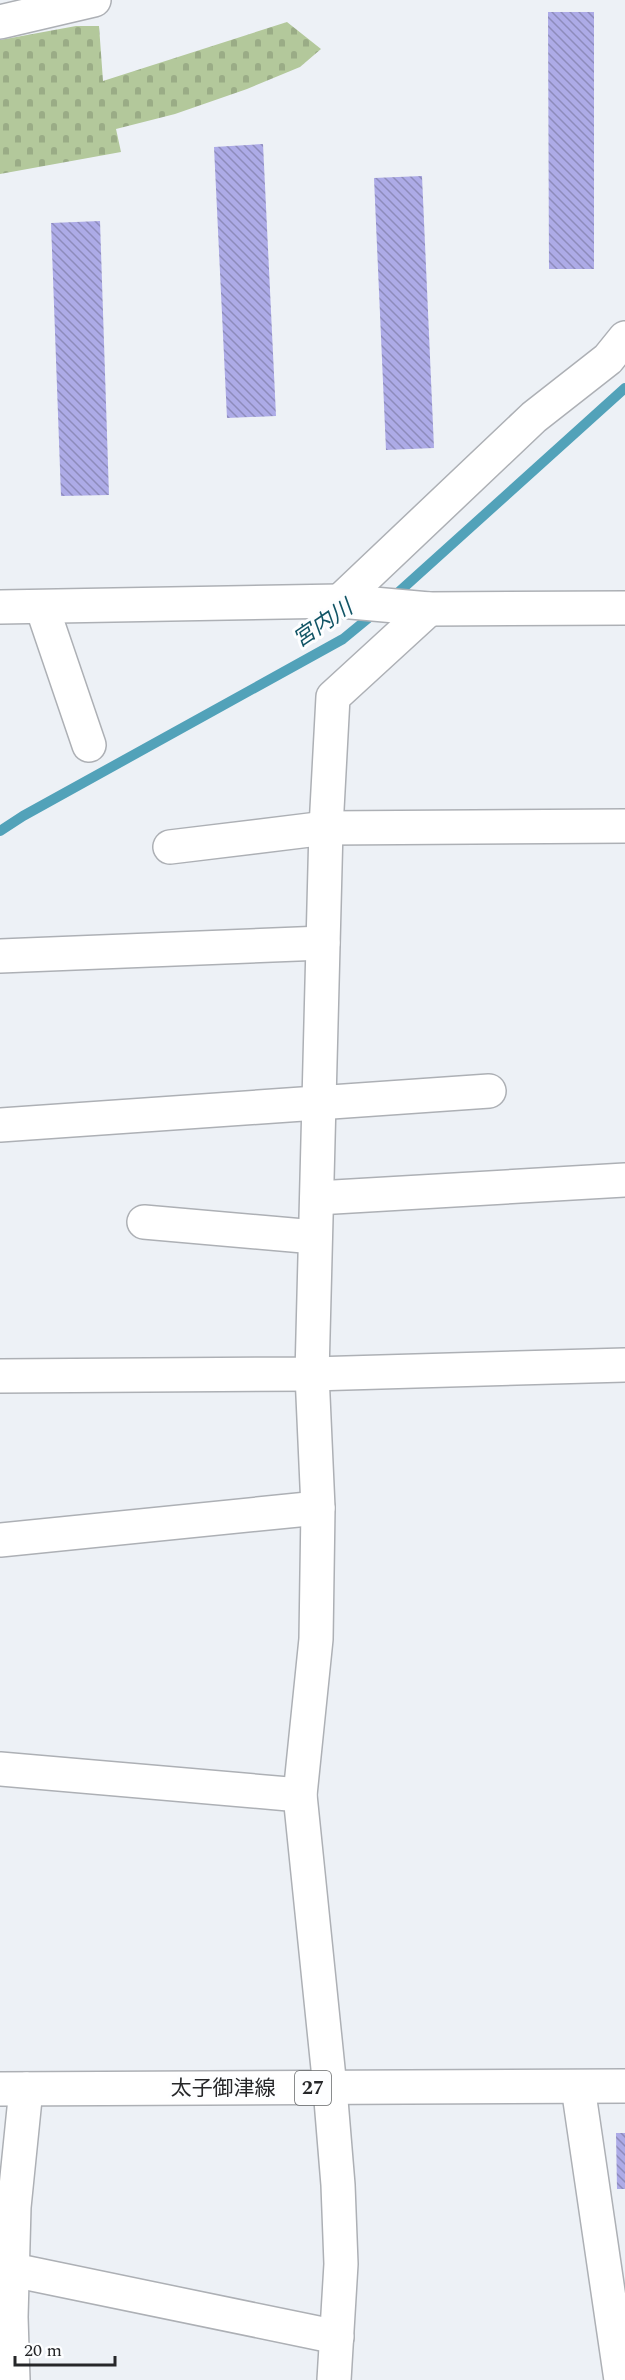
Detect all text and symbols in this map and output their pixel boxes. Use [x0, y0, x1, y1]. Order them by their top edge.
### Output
water label: 宮内川 [286, 591, 361, 656]
road number: 27 [295, 2071, 331, 2105]
street label: 太子御津線 [171, 2073, 276, 2105]
scale bar [15, 2329, 116, 2367]
text: 20 m [24, 2337, 62, 2364]

